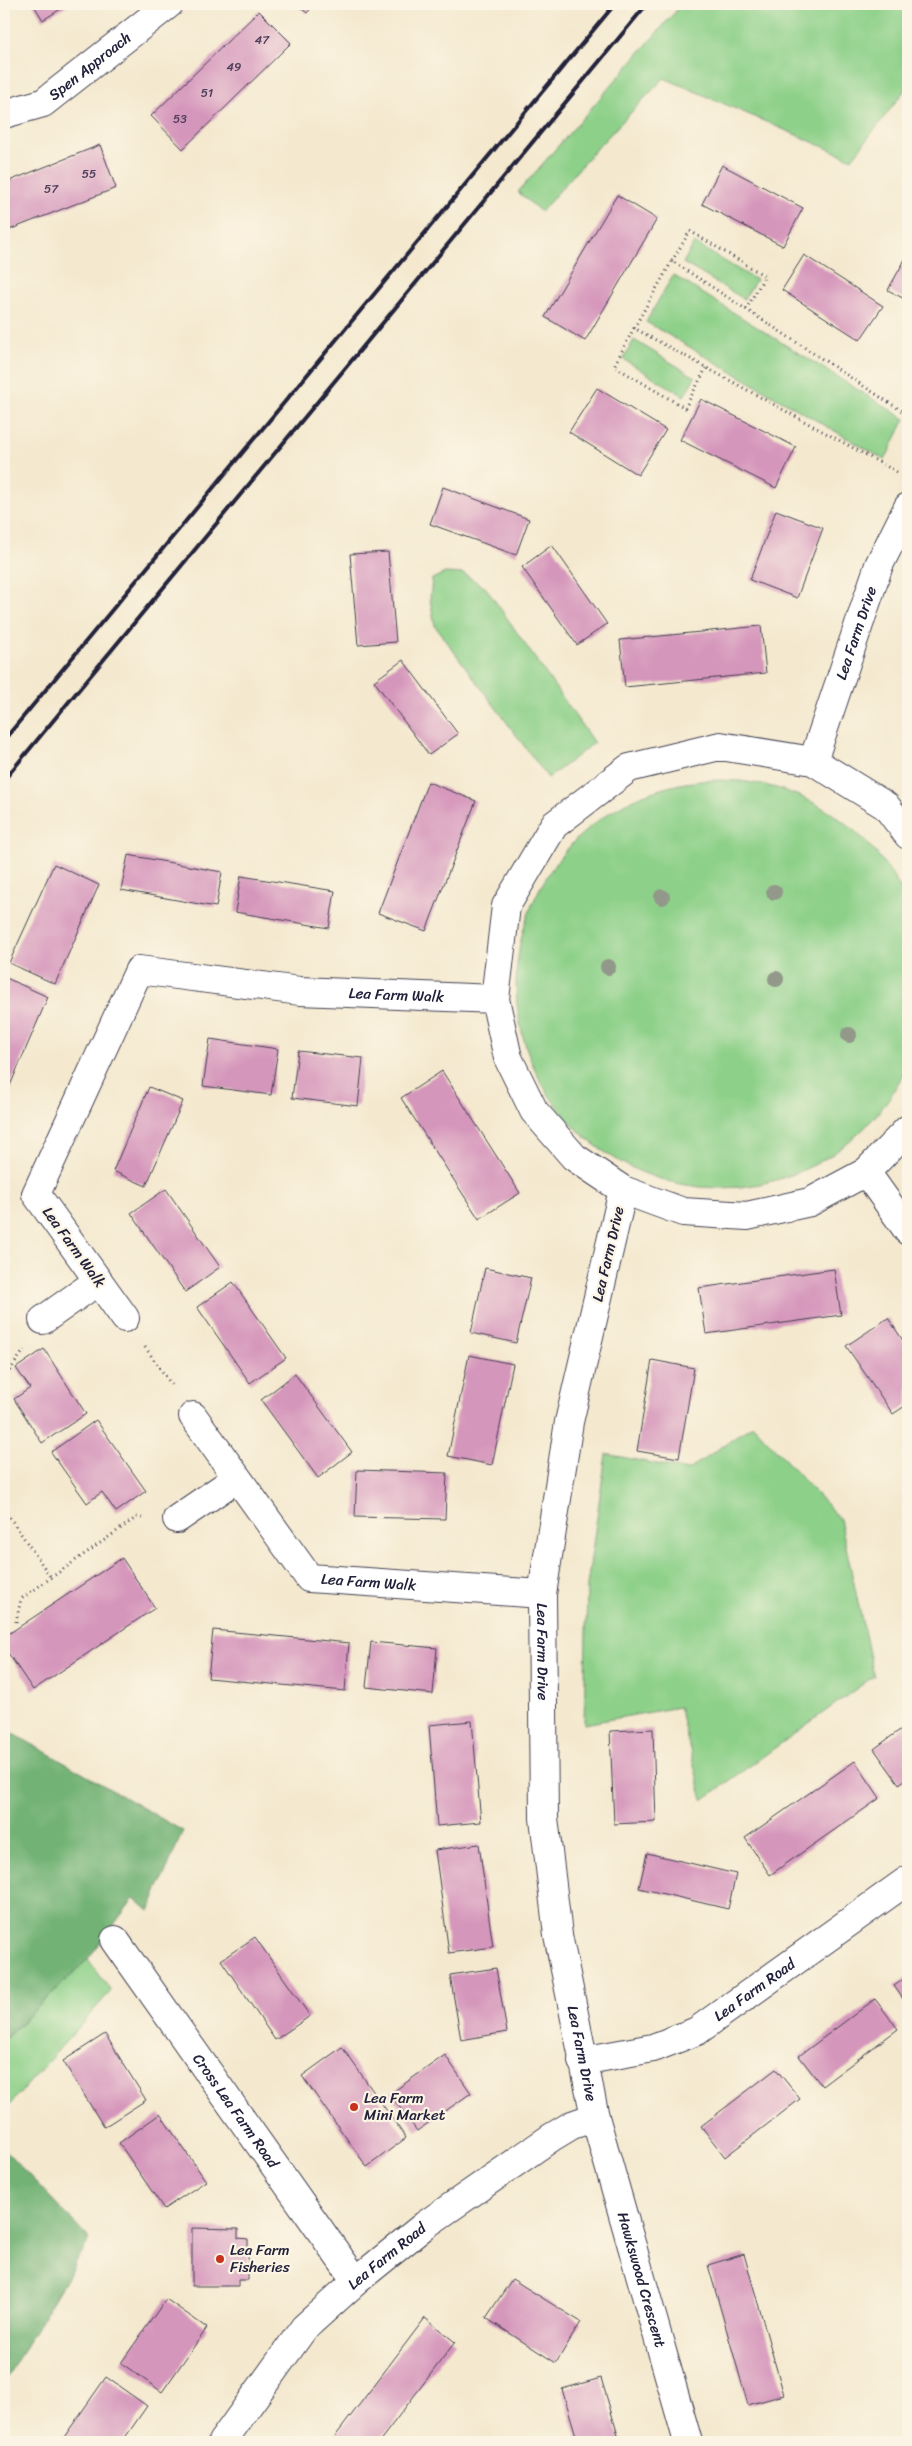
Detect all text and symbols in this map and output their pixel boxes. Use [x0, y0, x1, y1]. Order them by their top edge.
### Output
street label: Spen Approach [43, 25, 137, 107]
house number: 47 [255, 29, 270, 51]
house number: 49 [227, 56, 241, 78]
house number: 51 [201, 82, 213, 104]
house number: 53 [173, 108, 187, 130]
house number: 55 [82, 163, 96, 185]
house number: 57 [44, 178, 59, 200]
street label: Lea Farm Drive [828, 582, 884, 683]
street label: Lea Farm Walk [348, 980, 445, 1010]
street label: Lea Farm Walk [36, 1201, 113, 1294]
street label: Lea Farm Drive [584, 1203, 632, 1304]
street label: Lea Farm Walk [320, 1566, 418, 1598]
street label: Lea Farm Drive [529, 1603, 556, 1701]
street label: Lea Farm Road [708, 1951, 802, 2028]
street label: Lea Farm Drive [560, 2003, 605, 2104]
street label: Cross Lea Farm Road [186, 2048, 286, 2174]
place label: Lea Farm Mini Market [364, 2085, 446, 2128]
marker: Lea Farm Mini Market [348, 2101, 360, 2113]
street label: Hawkswood Crescent [610, 2209, 673, 2351]
street label: Lea Farm Road [341, 2215, 433, 2296]
place label: Lea Farm Fisheries [230, 2237, 290, 2280]
marker: Lea Farm Fisheries [214, 2253, 226, 2265]

